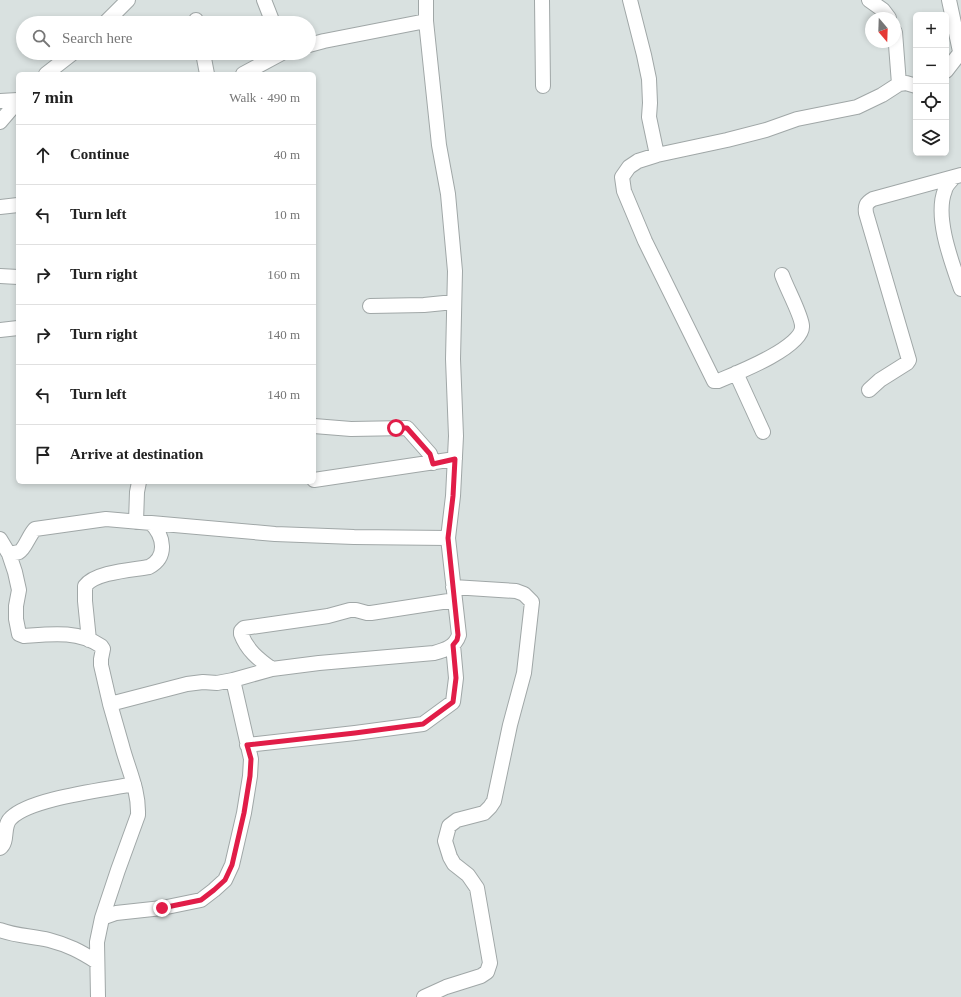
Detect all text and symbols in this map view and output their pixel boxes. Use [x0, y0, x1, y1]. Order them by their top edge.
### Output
north arrow [865, 12, 901, 48]
map controls [913, 12, 949, 156]
button: + [913, 12, 949, 48]
search box [16, 16, 316, 60]
icon: search [30, 27, 52, 49]
text: Search here [62, 30, 132, 46]
button: − [913, 48, 949, 84]
button: locate [913, 84, 949, 120]
text: 7 min [32, 88, 73, 107]
text: Walk · 490 m [229, 90, 300, 105]
button: layers [913, 120, 949, 156]
icon: ahead [32, 144, 54, 166]
text: Continue [70, 146, 129, 162]
text: 40 m [274, 147, 300, 162]
icon: left [32, 204, 54, 226]
text: Turn left [70, 206, 127, 222]
text: 10 m [274, 207, 300, 222]
icon: right [32, 264, 54, 286]
text: Turn right [70, 266, 137, 282]
text: 160 m [267, 267, 300, 282]
icon: right [32, 324, 54, 346]
text: Turn right [70, 326, 137, 342]
text: 140 m [267, 327, 300, 342]
icon: left [32, 384, 54, 406]
text: Turn left [70, 386, 127, 402]
text: 140 m [267, 387, 300, 402]
route start [387, 419, 405, 437]
icon: arrive [32, 444, 54, 466]
text: Arrive at destination [70, 446, 203, 462]
route end [153, 899, 171, 917]

